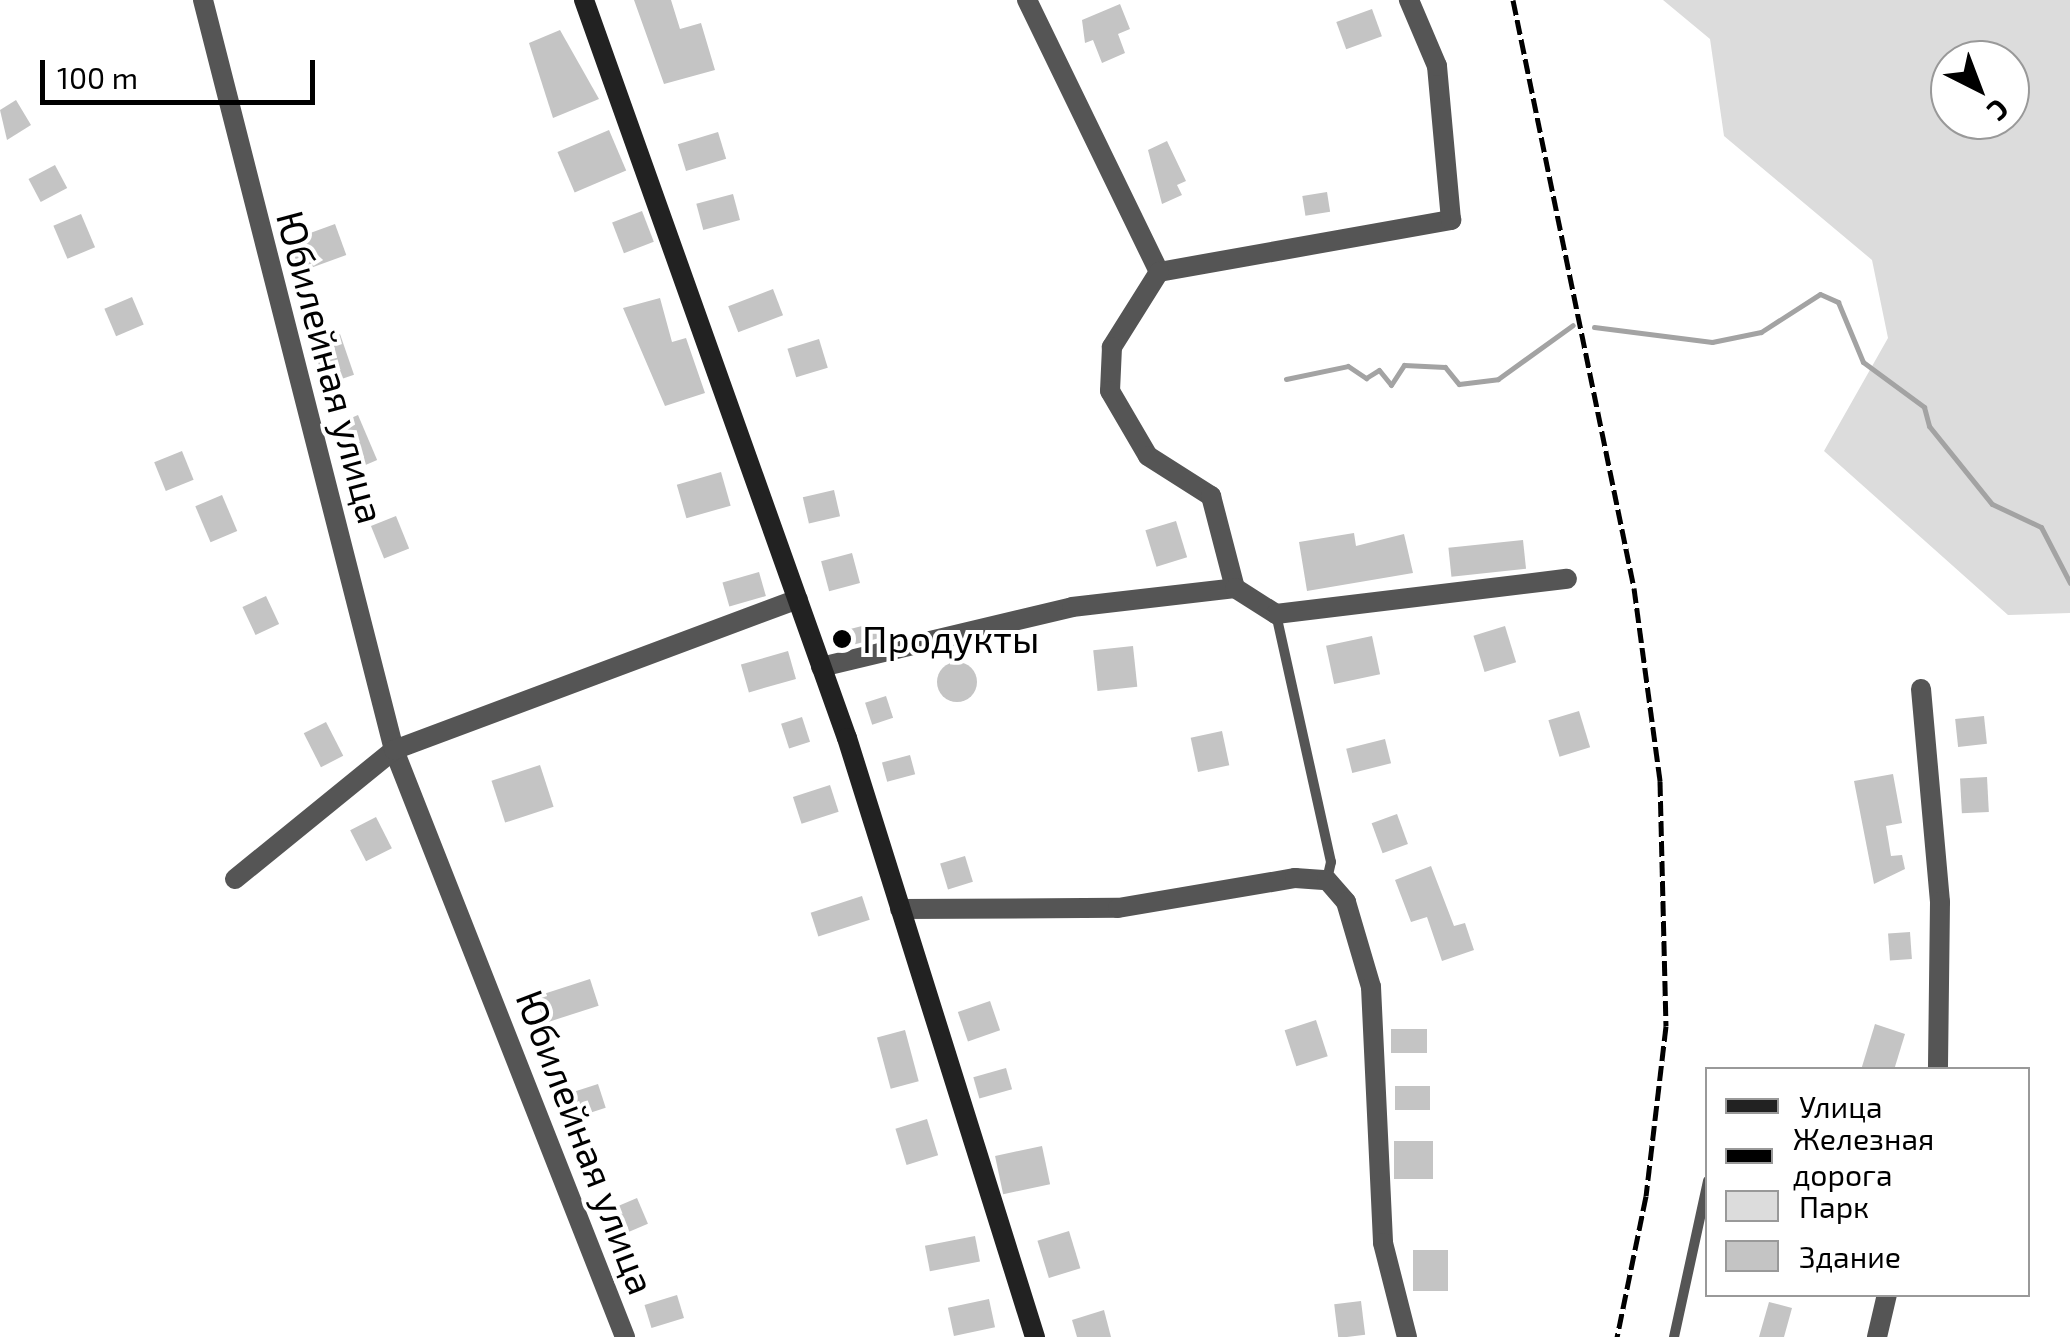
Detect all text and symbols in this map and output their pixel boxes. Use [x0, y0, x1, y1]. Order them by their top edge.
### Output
scale bar [45, 40, 320, 102]
north arrow [1930, 40, 2030, 140]
text: 100 m [57, 59, 138, 95]
text: С [1981, 93, 2016, 129]
street label: Юбилейная улица [267, 206, 395, 528]
place label: Продукты [862, 616, 1039, 662]
marker: Продукты [831, 628, 853, 650]
street label: Юбилейная улица [507, 984, 665, 1300]
legend [1705, 1067, 2030, 1297]
text: Улица [1799, 1088, 1883, 1124]
text: Железная дорога [1793, 1120, 1934, 1192]
text: Парк [1799, 1188, 1869, 1224]
text: Здание [1799, 1238, 1901, 1274]

